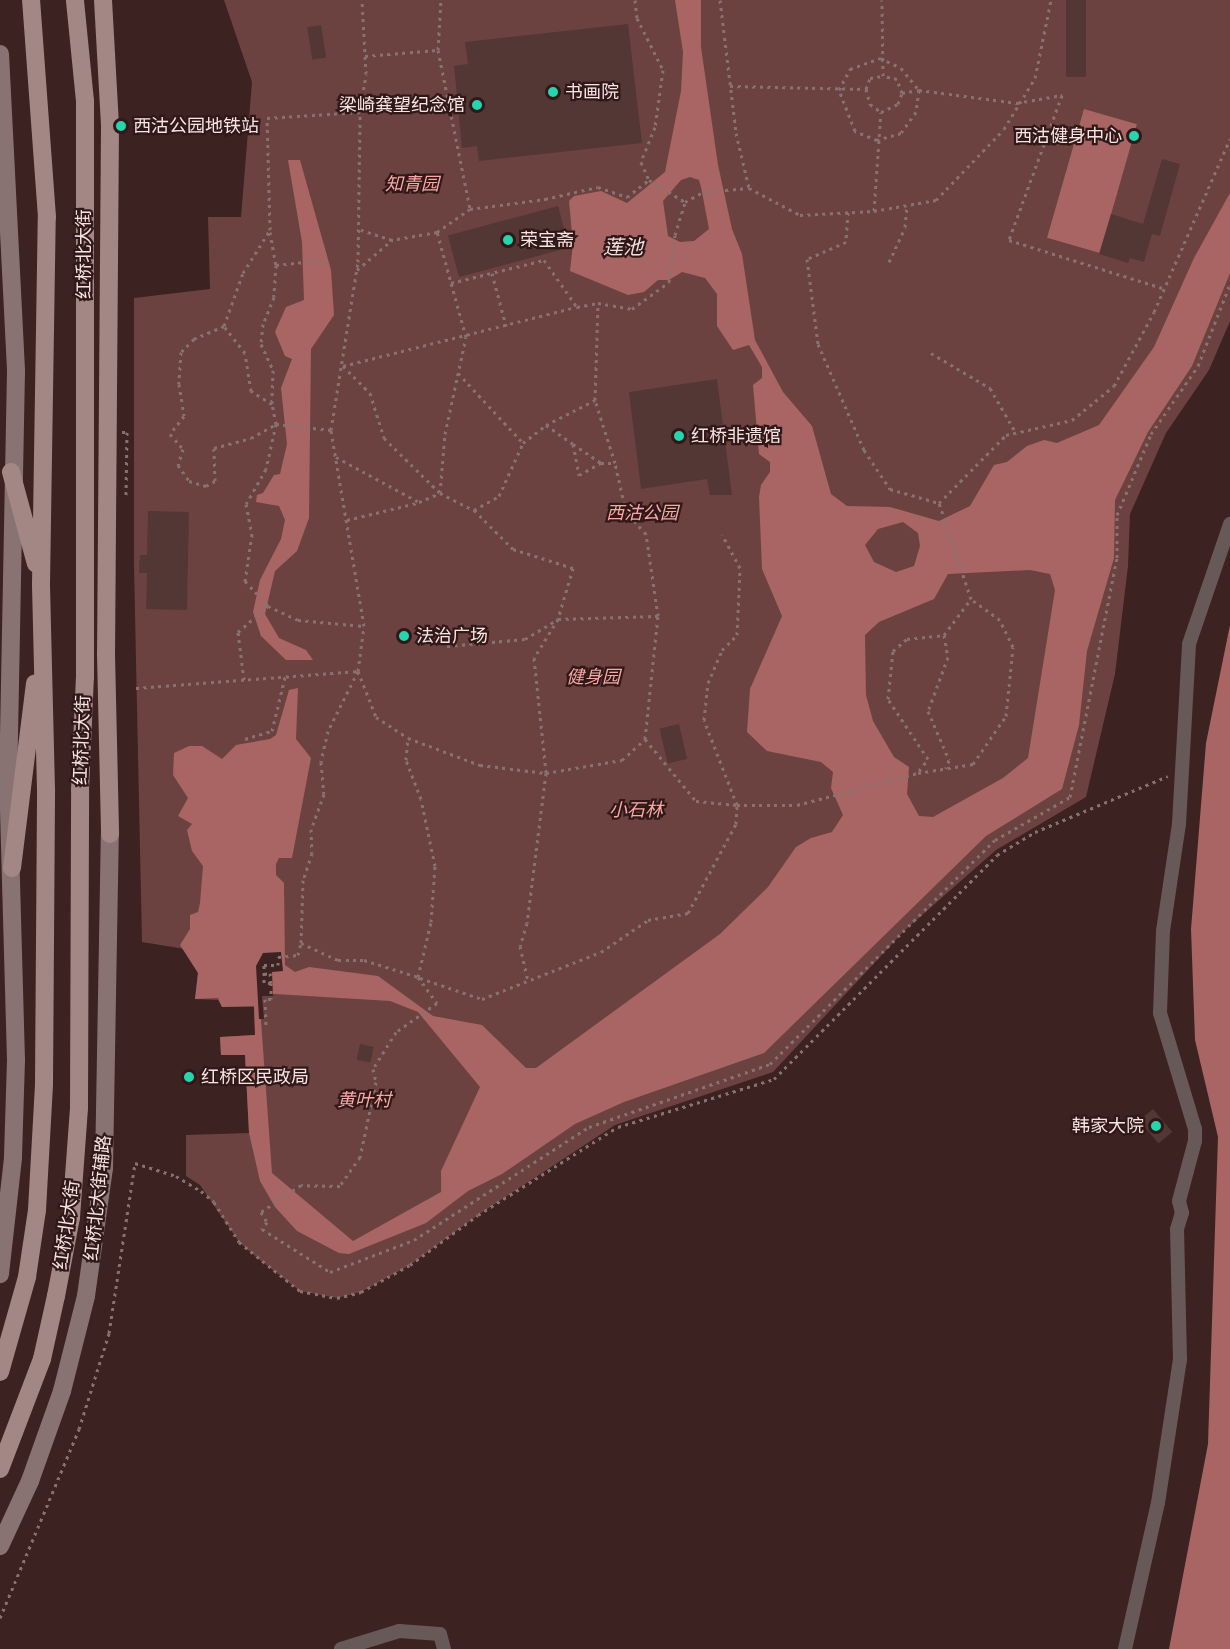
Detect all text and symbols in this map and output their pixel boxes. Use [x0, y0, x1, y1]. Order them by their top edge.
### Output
place label: 书画院 [565, 81, 619, 103]
marker: 书画院 [546, 85, 560, 99]
place label: 梁崎龚望纪念馆 [339, 94, 465, 116]
marker: 梁崎龚望纪念馆 [470, 98, 484, 112]
place label: 西沽公园地铁站 [133, 115, 259, 137]
marker: 西沽公园地铁站 [114, 119, 128, 133]
place label: 西沽健身中心 [1014, 125, 1122, 147]
marker: 西沽健身中心 [1127, 129, 1141, 143]
park label: 知青园 [385, 173, 439, 195]
street label: 红桥北大街 [73, 209, 95, 299]
place label: 荣宝斋 [520, 229, 574, 251]
marker: 荣宝斋 [501, 233, 515, 247]
water label: 莲池 [603, 235, 643, 259]
place label: 红桥非遗馆 [691, 425, 781, 447]
marker: 红桥非遗馆 [672, 429, 686, 443]
park label: 西沽公园 [606, 502, 678, 524]
place label: 法治广场 [416, 625, 488, 647]
marker: 法治广场 [397, 629, 411, 643]
park label: 健身园 [566, 666, 620, 688]
street label: 红桥北大街 [70, 695, 94, 785]
park label: 小石林 [609, 799, 663, 821]
place label: 红桥区民政局 [201, 1066, 309, 1088]
marker: 红桥区民政局 [182, 1070, 196, 1084]
park label: 黄叶村 [337, 1089, 391, 1111]
place label: 韩家大院 [1072, 1115, 1144, 1137]
marker: 韩家大院 [1149, 1119, 1163, 1133]
street label: 红桥北大街辅路 [81, 1134, 115, 1262]
street label: 红桥北大街 [50, 1179, 84, 1271]

